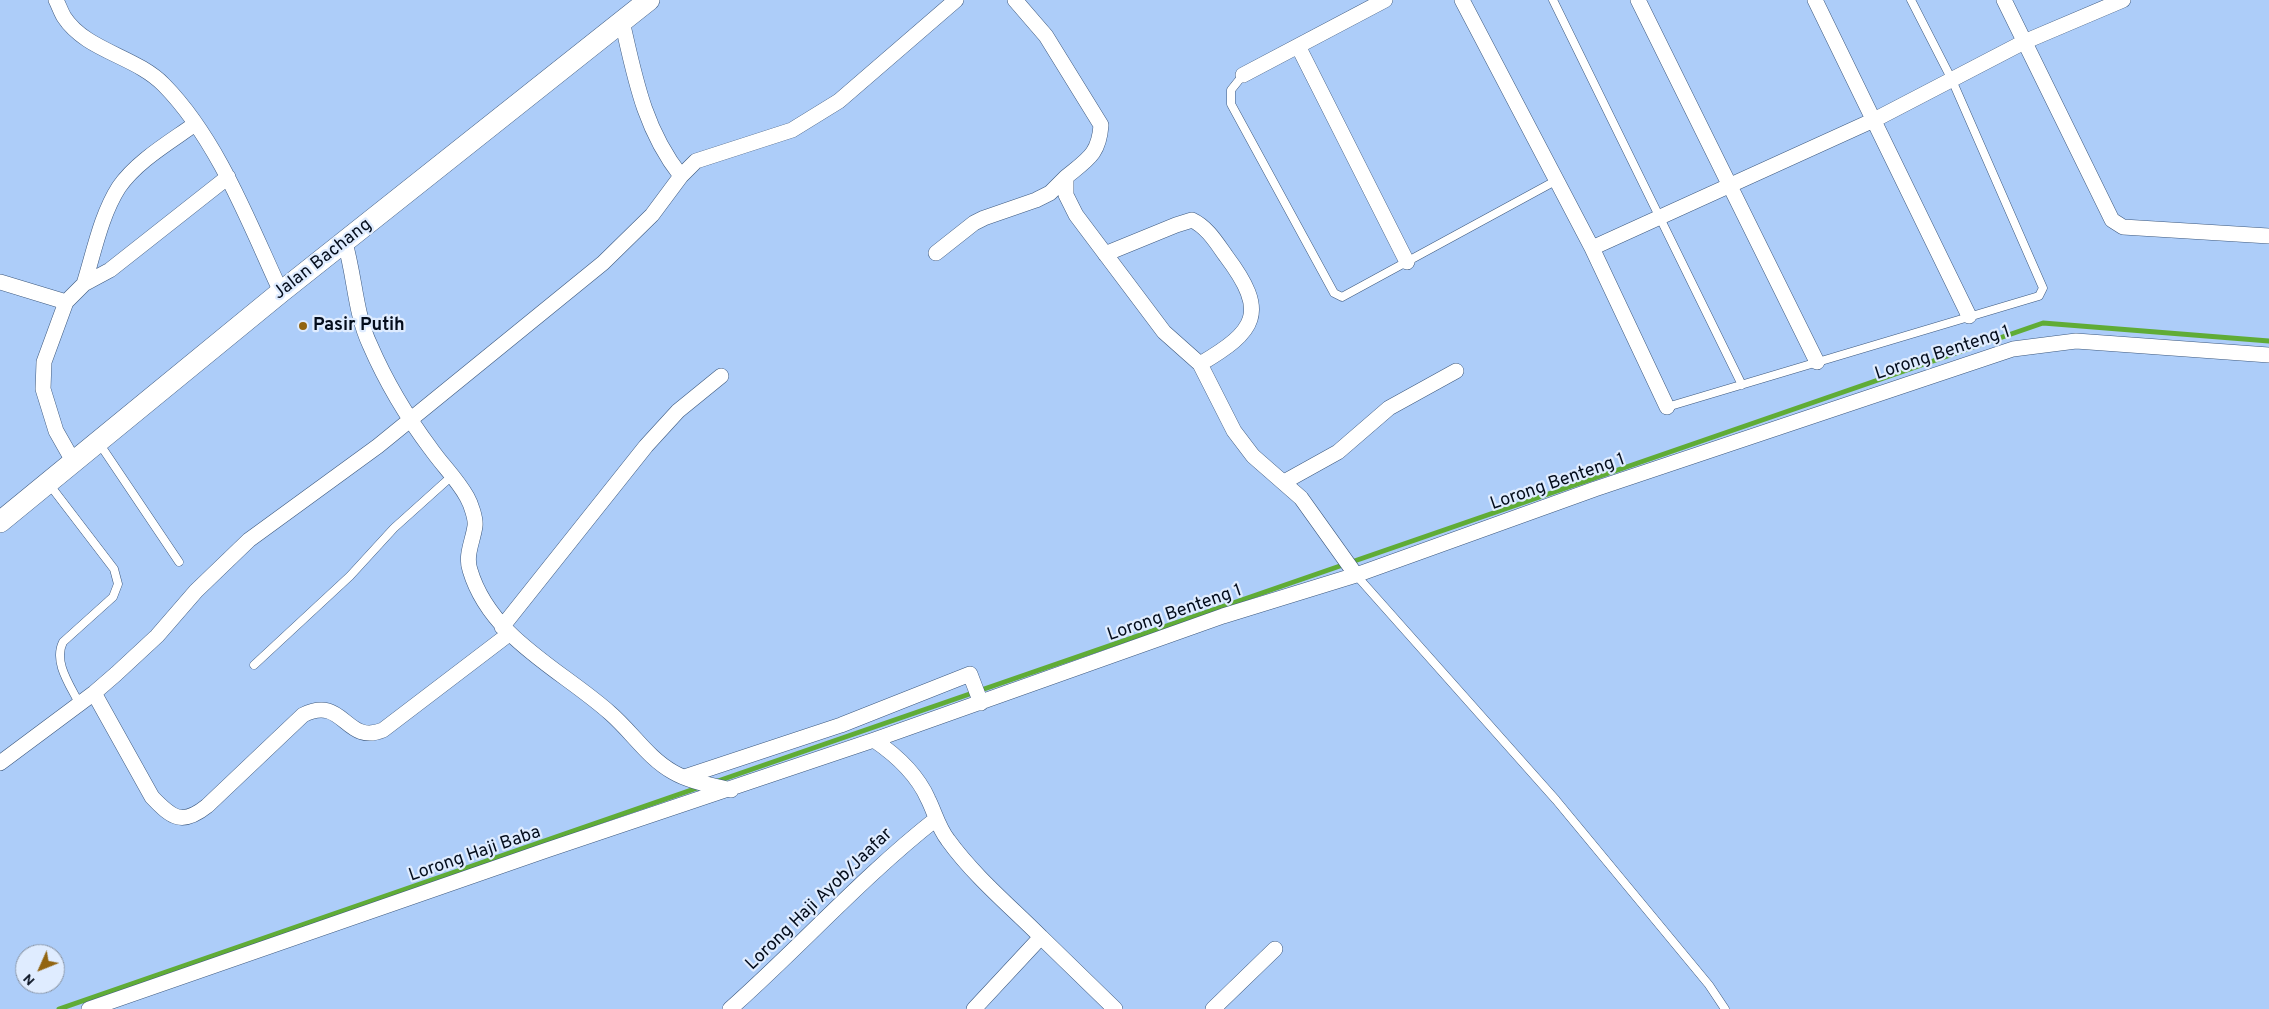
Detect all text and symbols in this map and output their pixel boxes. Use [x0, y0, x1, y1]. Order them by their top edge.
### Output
street label: Jalan Bachang [269, 215, 377, 305]
place label: Pasir Putih [313, 315, 405, 337]
marker: Pasir Putih [297, 320, 309, 332]
street label: Lorong Benteng 1 [1873, 322, 2013, 386]
street label: Lorong Benteng 1 [1488, 450, 1628, 516]
street label: Lorong Benteng 1 [1105, 581, 1245, 647]
street label: Lorong Haji Baba [406, 822, 544, 888]
street label: Lorong Haji Ayob/Jaafar [742, 824, 898, 976]
north arrow [15, 944, 65, 994]
text: N [20, 970, 39, 989]

